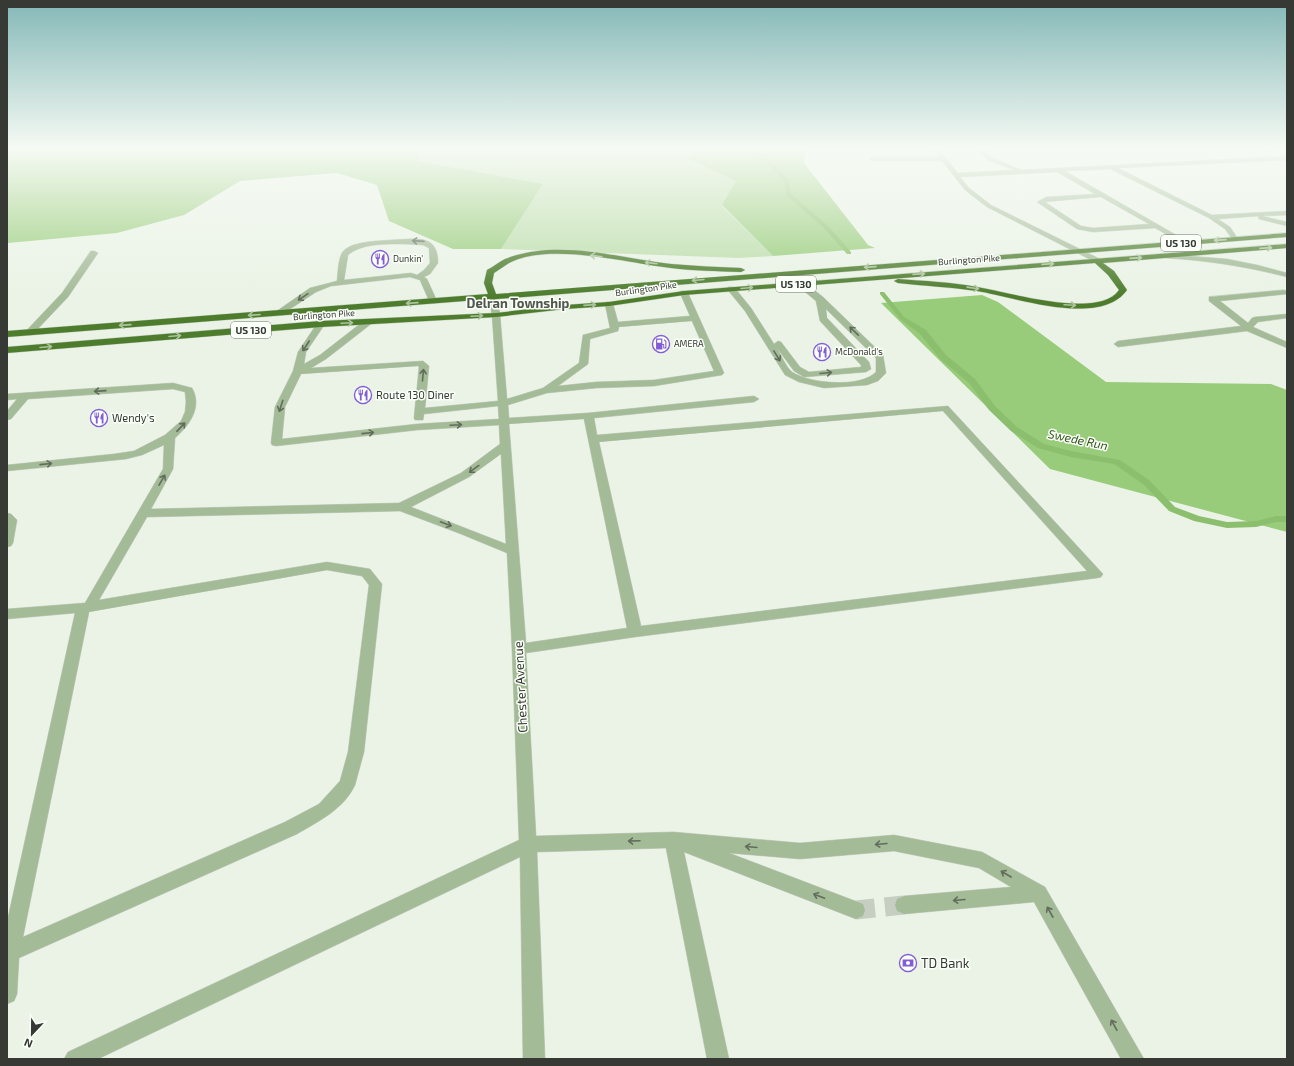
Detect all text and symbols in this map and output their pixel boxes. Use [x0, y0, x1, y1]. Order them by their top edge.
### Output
road number: US 130 [1161, 235, 1201, 251]
one-way arrow [1214, 237, 1227, 244]
one-way arrow [412, 238, 425, 245]
one-way arrow [1259, 244, 1272, 251]
restaurant icon: Dunkin' [370, 249, 390, 269]
one-way arrow [590, 252, 603, 260]
street label: Burlington Pike [938, 252, 1000, 267]
place label: Dunkin' [393, 253, 423, 264]
one-way arrow [1129, 254, 1142, 261]
one-way arrow [645, 259, 658, 267]
one-way arrow [1041, 261, 1054, 268]
one-way arrow [864, 263, 877, 270]
one-way arrow [912, 270, 925, 277]
one-way arrow [692, 276, 705, 283]
road number: US 130 [776, 276, 816, 292]
street label: Burlington Pike [614, 279, 678, 298]
one-way arrow [740, 284, 753, 292]
one-way arrow [966, 285, 979, 292]
one-way arrow [298, 293, 309, 301]
district label: Delran Township [467, 295, 570, 311]
one-way arrow [406, 299, 419, 306]
one-way arrow [583, 302, 596, 309]
one-way arrow [1063, 302, 1076, 309]
street label: Burlington Pike [293, 307, 355, 322]
one-way arrow [248, 312, 261, 319]
one-way arrow [470, 313, 483, 320]
one-way arrow [340, 319, 353, 326]
one-way arrow [119, 322, 132, 329]
road number: US 130 [231, 322, 271, 338]
one-way arrow [849, 326, 859, 336]
one-way arrow [168, 333, 181, 340]
fuel station icon: AMERA [651, 334, 671, 354]
place label: AMERA [674, 338, 704, 349]
one-way arrow [302, 340, 310, 351]
restaurant icon: McDonald's [812, 342, 832, 362]
one-way arrow [39, 343, 52, 350]
place label: McDonald's [835, 346, 883, 357]
one-way arrow [773, 350, 781, 361]
one-way arrow [419, 369, 426, 382]
one-way arrow [819, 370, 832, 377]
restaurant icon: Route 130 Diner [353, 385, 373, 405]
one-way arrow [94, 387, 107, 394]
place label: Route 130 Diner [376, 388, 455, 401]
one-way arrow [277, 400, 285, 412]
restaurant icon: Wendy's [89, 408, 109, 428]
place label: Wendy's [112, 411, 155, 424]
one-way arrow [176, 422, 185, 432]
one-way arrow [449, 422, 462, 429]
water label: Swede Run [1047, 426, 1109, 452]
one-way arrow [361, 429, 374, 437]
one-way arrow [39, 461, 52, 468]
one-way arrow [468, 465, 479, 473]
one-way arrow [159, 474, 167, 486]
one-way arrow [440, 520, 452, 528]
street label: Chester Avenue [510, 641, 530, 733]
one-way arrow [628, 837, 641, 844]
one-way arrow [875, 841, 888, 848]
one-way arrow [745, 843, 758, 850]
one-way arrow [1000, 869, 1012, 877]
one-way arrow [814, 892, 826, 900]
one-way arrow [953, 896, 966, 904]
one-way arrow [1046, 906, 1053, 918]
bank icon: TD Bank [898, 953, 918, 973]
place label: TD Bank [921, 955, 970, 971]
north arrow [12, 1014, 52, 1054]
one-way arrow [1109, 1019, 1117, 1031]
text: N [22, 1036, 34, 1051]

